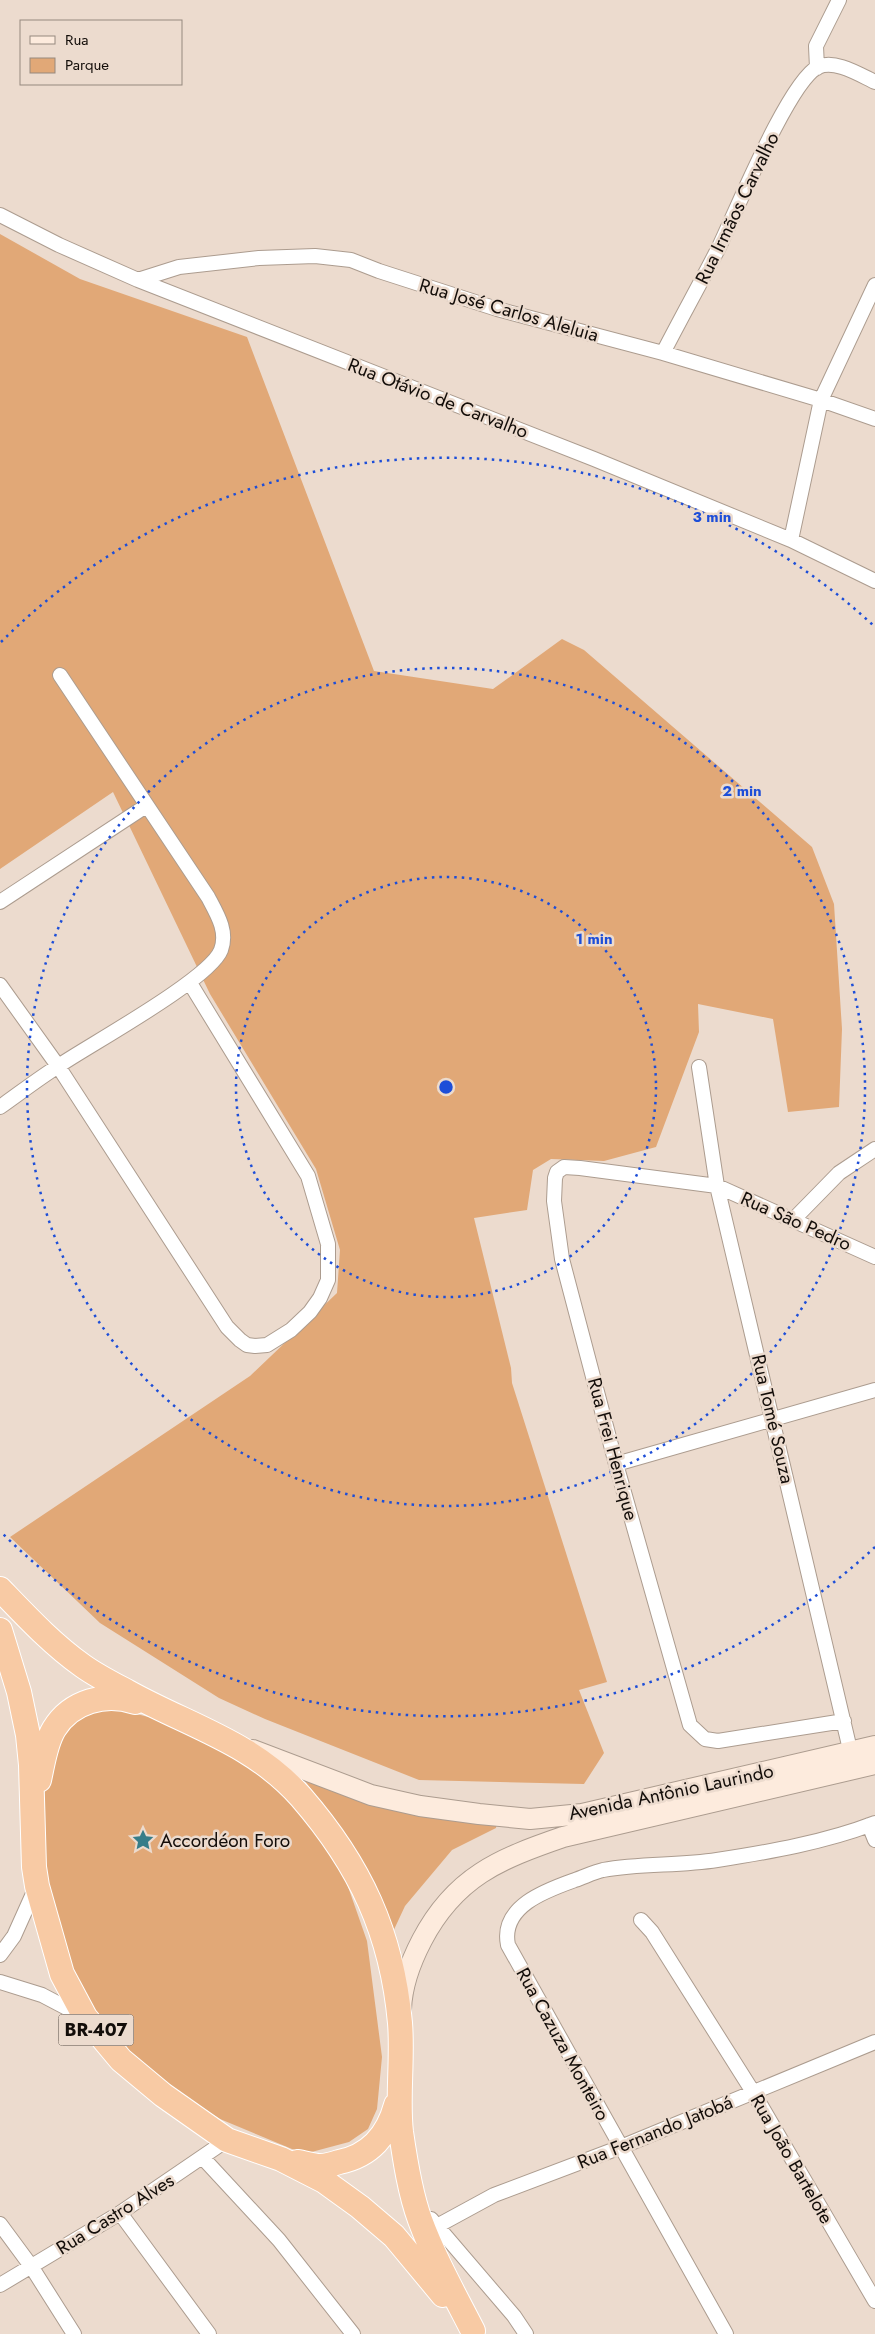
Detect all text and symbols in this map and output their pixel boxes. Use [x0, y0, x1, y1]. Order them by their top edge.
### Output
legend [20, 20, 182, 85]
text: Rua [65, 29, 89, 51]
text: Parque [65, 54, 109, 76]
street label: Rua Irmãos Carvalho [689, 128, 785, 288]
street label: Rua José Carlos Aleluia [416, 271, 602, 349]
street label: Rua Otávio de Carvalho [344, 351, 532, 445]
text: 3 min [693, 506, 731, 528]
text: 2 min [722, 780, 762, 802]
text: 1 min [575, 928, 613, 950]
centre of rings [437, 1078, 455, 1096]
street label: Rua São Pedro [737, 1185, 855, 1257]
street label: Rua Tomé Souza [745, 1352, 801, 1486]
street label: Rua Frei Henrique [581, 1375, 645, 1524]
street label: Avenida Antônio Laurindo [566, 1757, 776, 1827]
place icon: Accordéon Foro [130, 1827, 156, 1853]
place label: Accordéon Foro [160, 1827, 290, 1854]
street label: Rua Cazuza Monteiro [510, 1963, 616, 2125]
road number: BR-407 [58, 2014, 134, 2046]
street label: Rua Fernando Jatobá [573, 2089, 737, 2175]
street label: Rua João Bartelote [744, 2089, 840, 2229]
street label: Rua Castro Alves [51, 2167, 179, 2261]

